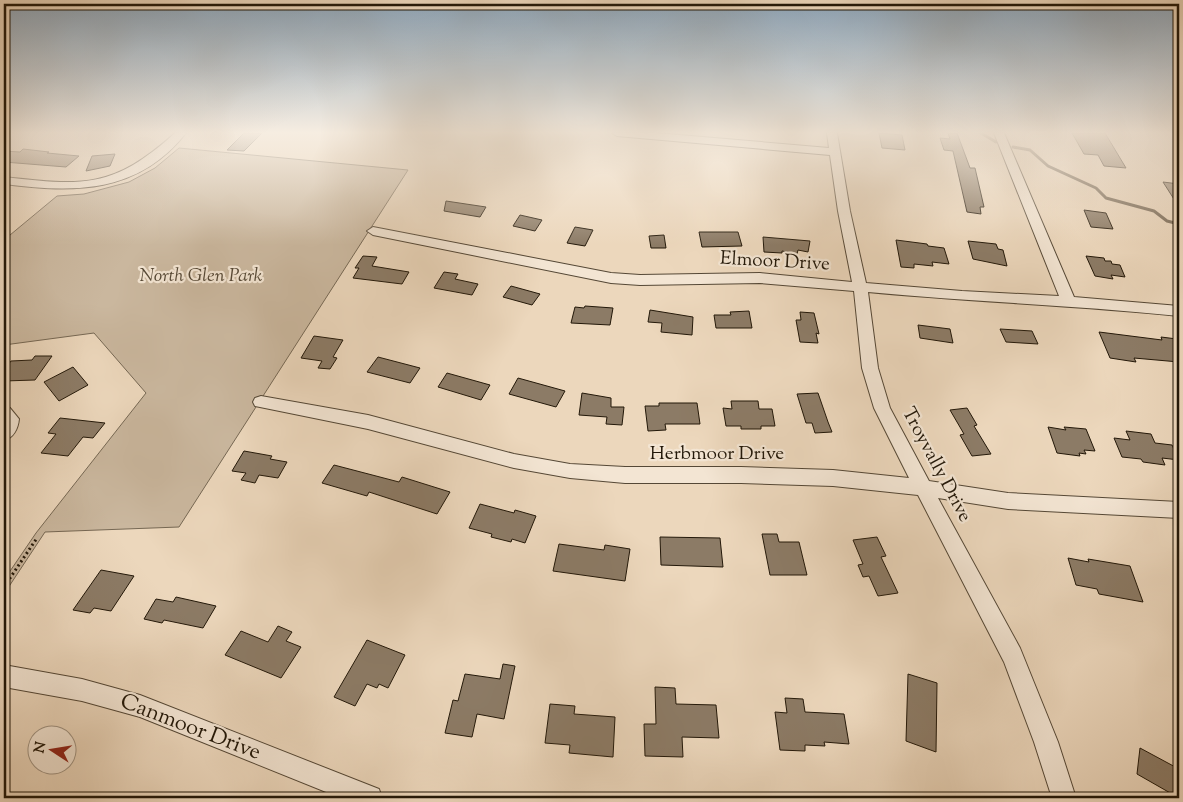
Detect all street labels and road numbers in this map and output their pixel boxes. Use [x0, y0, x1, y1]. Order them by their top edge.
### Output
street label: Elmoor Drive [719, 246, 831, 278]
street label: Troyvally Drive [894, 403, 978, 527]
street label: Herbmoor Drive [650, 441, 784, 468]
street label: Canmoor Drive [115, 686, 265, 770]

